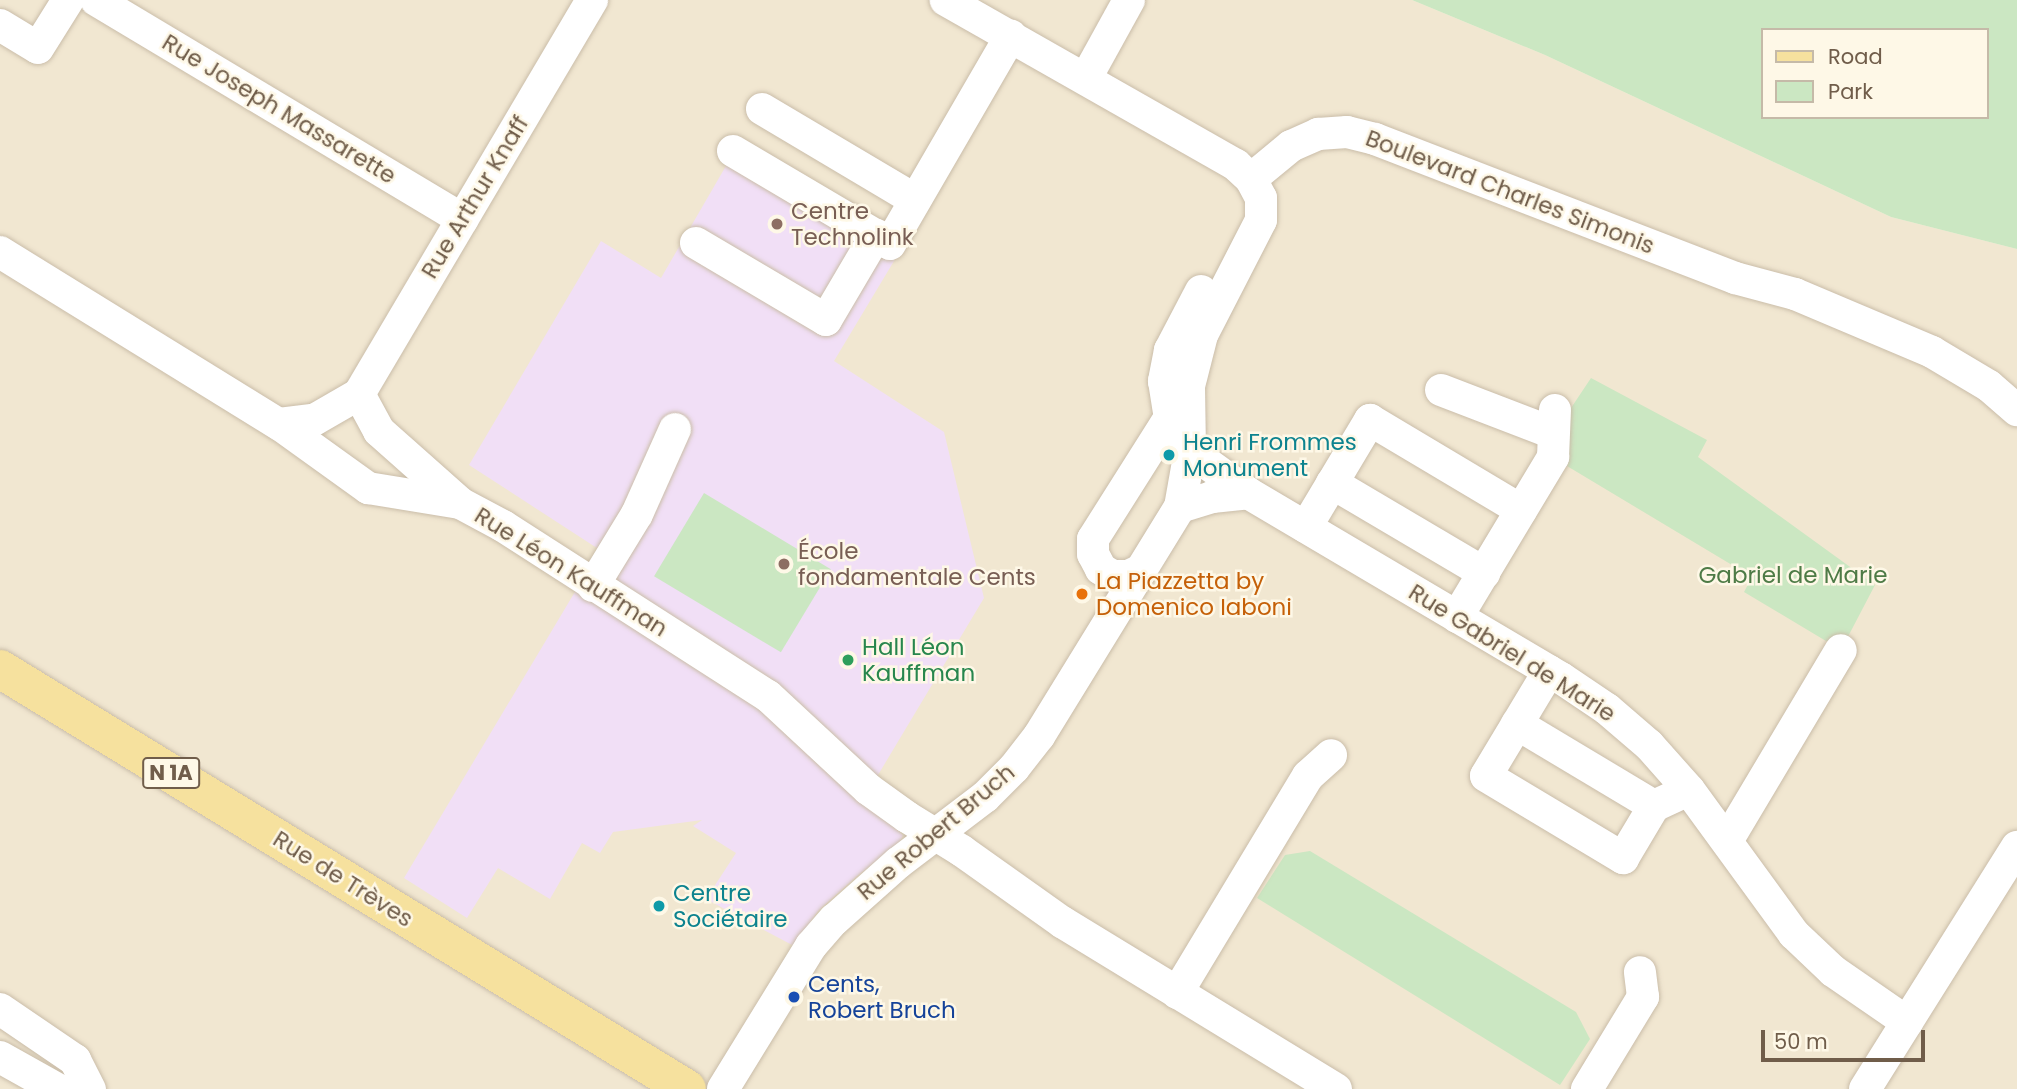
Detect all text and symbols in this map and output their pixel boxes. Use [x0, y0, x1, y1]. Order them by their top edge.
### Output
street label: Rue Joseph Massarette [157, 28, 401, 190]
legend [1762, 28, 1989, 119]
text: Road [1828, 42, 1883, 71]
text: Park [1828, 77, 1873, 106]
street label: Rue Arthur Knaff [416, 111, 534, 283]
street label: Boulevard Charles Simonis [1362, 124, 1658, 260]
place label: Centre Technolink [791, 197, 914, 251]
marker: Centre Technolink [769, 216, 785, 232]
place label: Henri Frommes Monument [1183, 428, 1357, 482]
marker: Henri Frommes Monument [1161, 447, 1177, 463]
street label: Rue Léon Kauffman [470, 501, 672, 643]
place label: École fondamentale Cents [798, 537, 1036, 591]
marker: École fondamentale Cents [776, 556, 792, 572]
park label: Gabriel de Marie [1698, 561, 1888, 589]
place label: La Piazzetta by Domenico Iaboni [1096, 567, 1292, 621]
street label: Rue Gabriel de Marie [1404, 578, 1620, 728]
marker: La Piazzetta by Domenico Iaboni [1074, 586, 1090, 602]
place label: Hall Léon Kauffman [862, 633, 975, 687]
marker: Hall Léon Kauffman [840, 652, 856, 668]
road number: N 1A [141, 756, 201, 790]
street label: Rue Robert Bruch [852, 758, 1020, 906]
street label: Rue de Trèves [268, 825, 418, 933]
place label: Centre Sociétaire [673, 879, 788, 933]
marker: Centre Sociétaire [651, 898, 667, 914]
place label: Cents, Robert Bruch [808, 970, 956, 1024]
marker: Cents, Robert Bruch [786, 989, 802, 1005]
scale bar [1765, 1016, 1930, 1060]
text: 50 m [1774, 1027, 1828, 1056]

